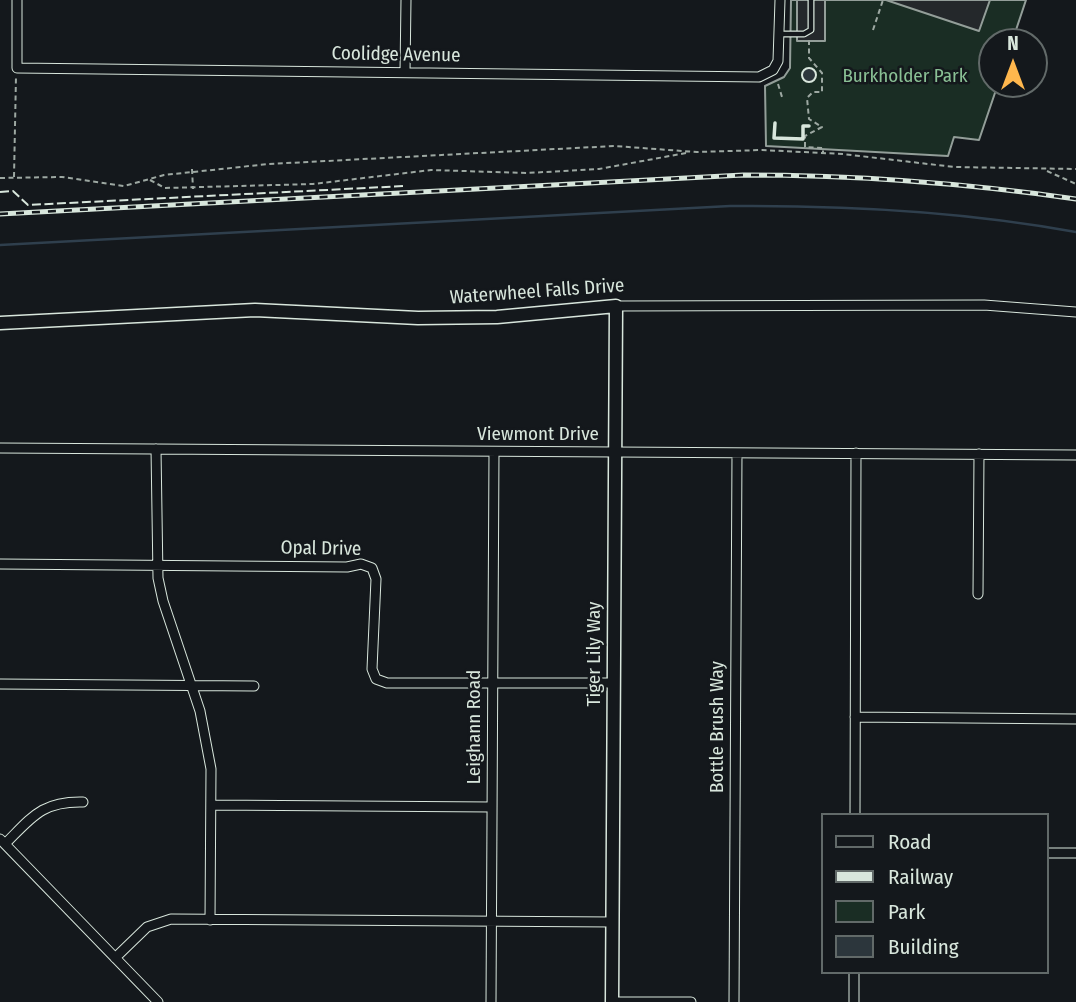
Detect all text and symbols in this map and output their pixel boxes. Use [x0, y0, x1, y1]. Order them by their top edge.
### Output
north arrow [978, 28, 1048, 98]
text: N [1007, 32, 1019, 55]
street label: Coolidge Avenue [331, 42, 461, 68]
park label: Burkholder Park [842, 66, 968, 88]
street label: Waterwheel Falls Drive [449, 275, 625, 309]
street label: Viewmont Drive [477, 424, 599, 446]
street label: Opal Drive [280, 537, 362, 561]
street label: Tiger Lily Way [584, 602, 606, 706]
street label: Bottle Brush Way [707, 661, 729, 793]
street label: Leighann Road [464, 670, 486, 784]
legend [820, 813, 1048, 974]
text: Road [888, 829, 932, 855]
text: Railway [888, 864, 953, 890]
text: Park [888, 899, 925, 925]
text: Building [888, 934, 959, 960]

